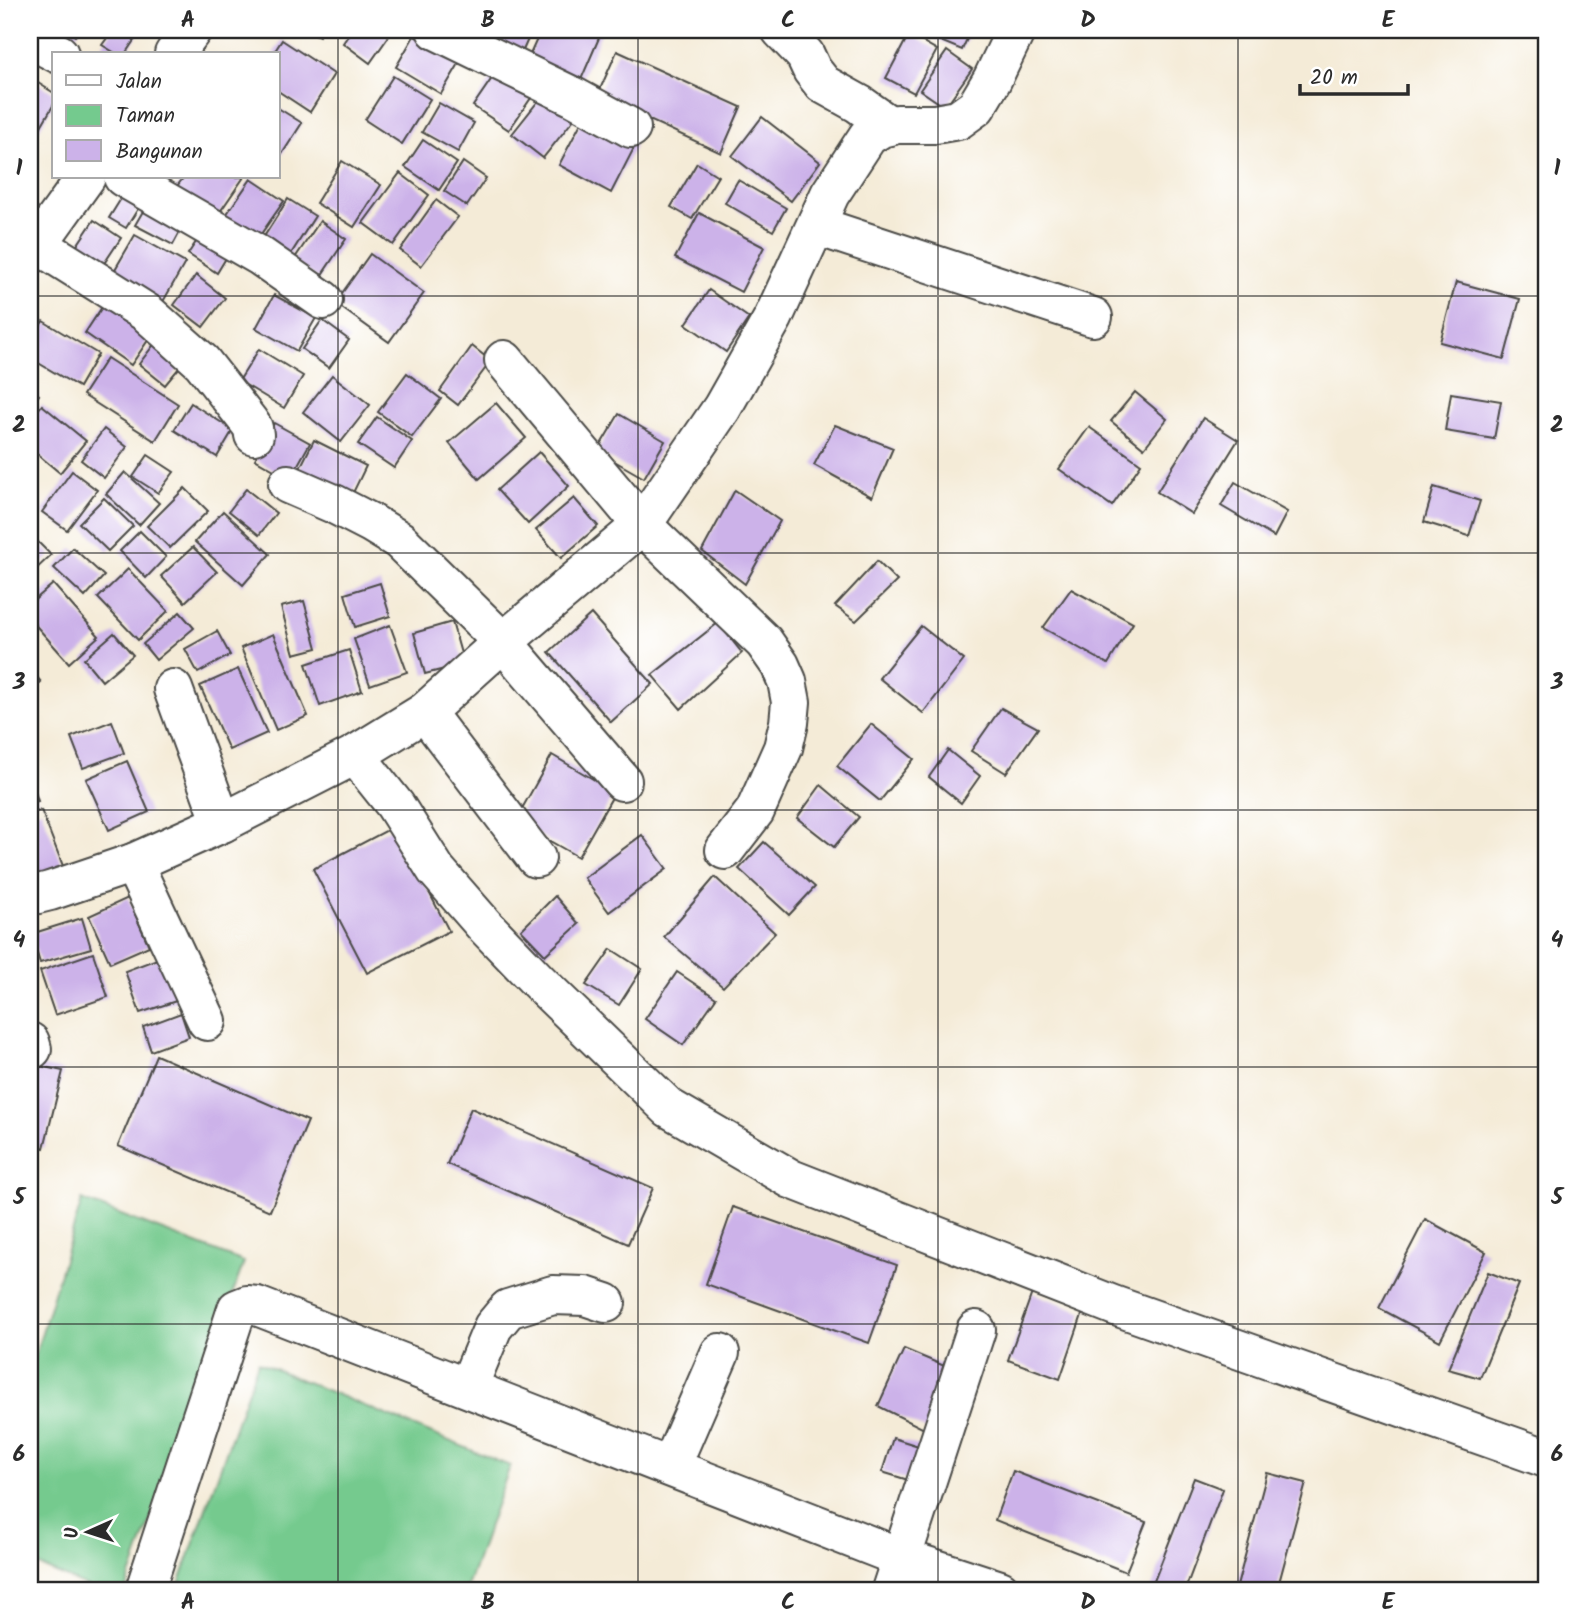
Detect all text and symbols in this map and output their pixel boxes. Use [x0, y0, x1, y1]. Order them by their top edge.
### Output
text: A [181, 3, 195, 39]
text: B [481, 3, 495, 39]
text: C [781, 3, 795, 39]
text: D [1080, 3, 1096, 39]
text: E [1382, 3, 1396, 39]
legend [52, 52, 280, 178]
scale bar [1300, 52, 1408, 96]
text: 20 m [1310, 62, 1358, 95]
text: Jalan [116, 66, 162, 99]
text: Taman [116, 100, 175, 133]
text: Bangunan [116, 136, 203, 169]
text: 1 [16, 151, 23, 187]
text: 1 [1554, 151, 1561, 187]
text: 2 [12, 408, 26, 444]
text: 2 [1550, 408, 1564, 444]
text: 3 [12, 665, 26, 701]
text: 3 [1550, 665, 1564, 701]
text: 4 [13, 923, 26, 959]
text: 4 [1551, 923, 1564, 959]
text: 5 [12, 1180, 27, 1216]
text: 5 [1550, 1180, 1565, 1216]
text: 6 [13, 1437, 25, 1473]
text: 6 [1551, 1437, 1563, 1473]
north arrow [52, 1498, 122, 1568]
text: U [58, 1526, 88, 1539]
text: A [181, 1585, 195, 1620]
text: B [481, 1585, 495, 1620]
text: C [781, 1585, 795, 1620]
text: D [1080, 1585, 1096, 1620]
text: E [1382, 1585, 1396, 1620]

